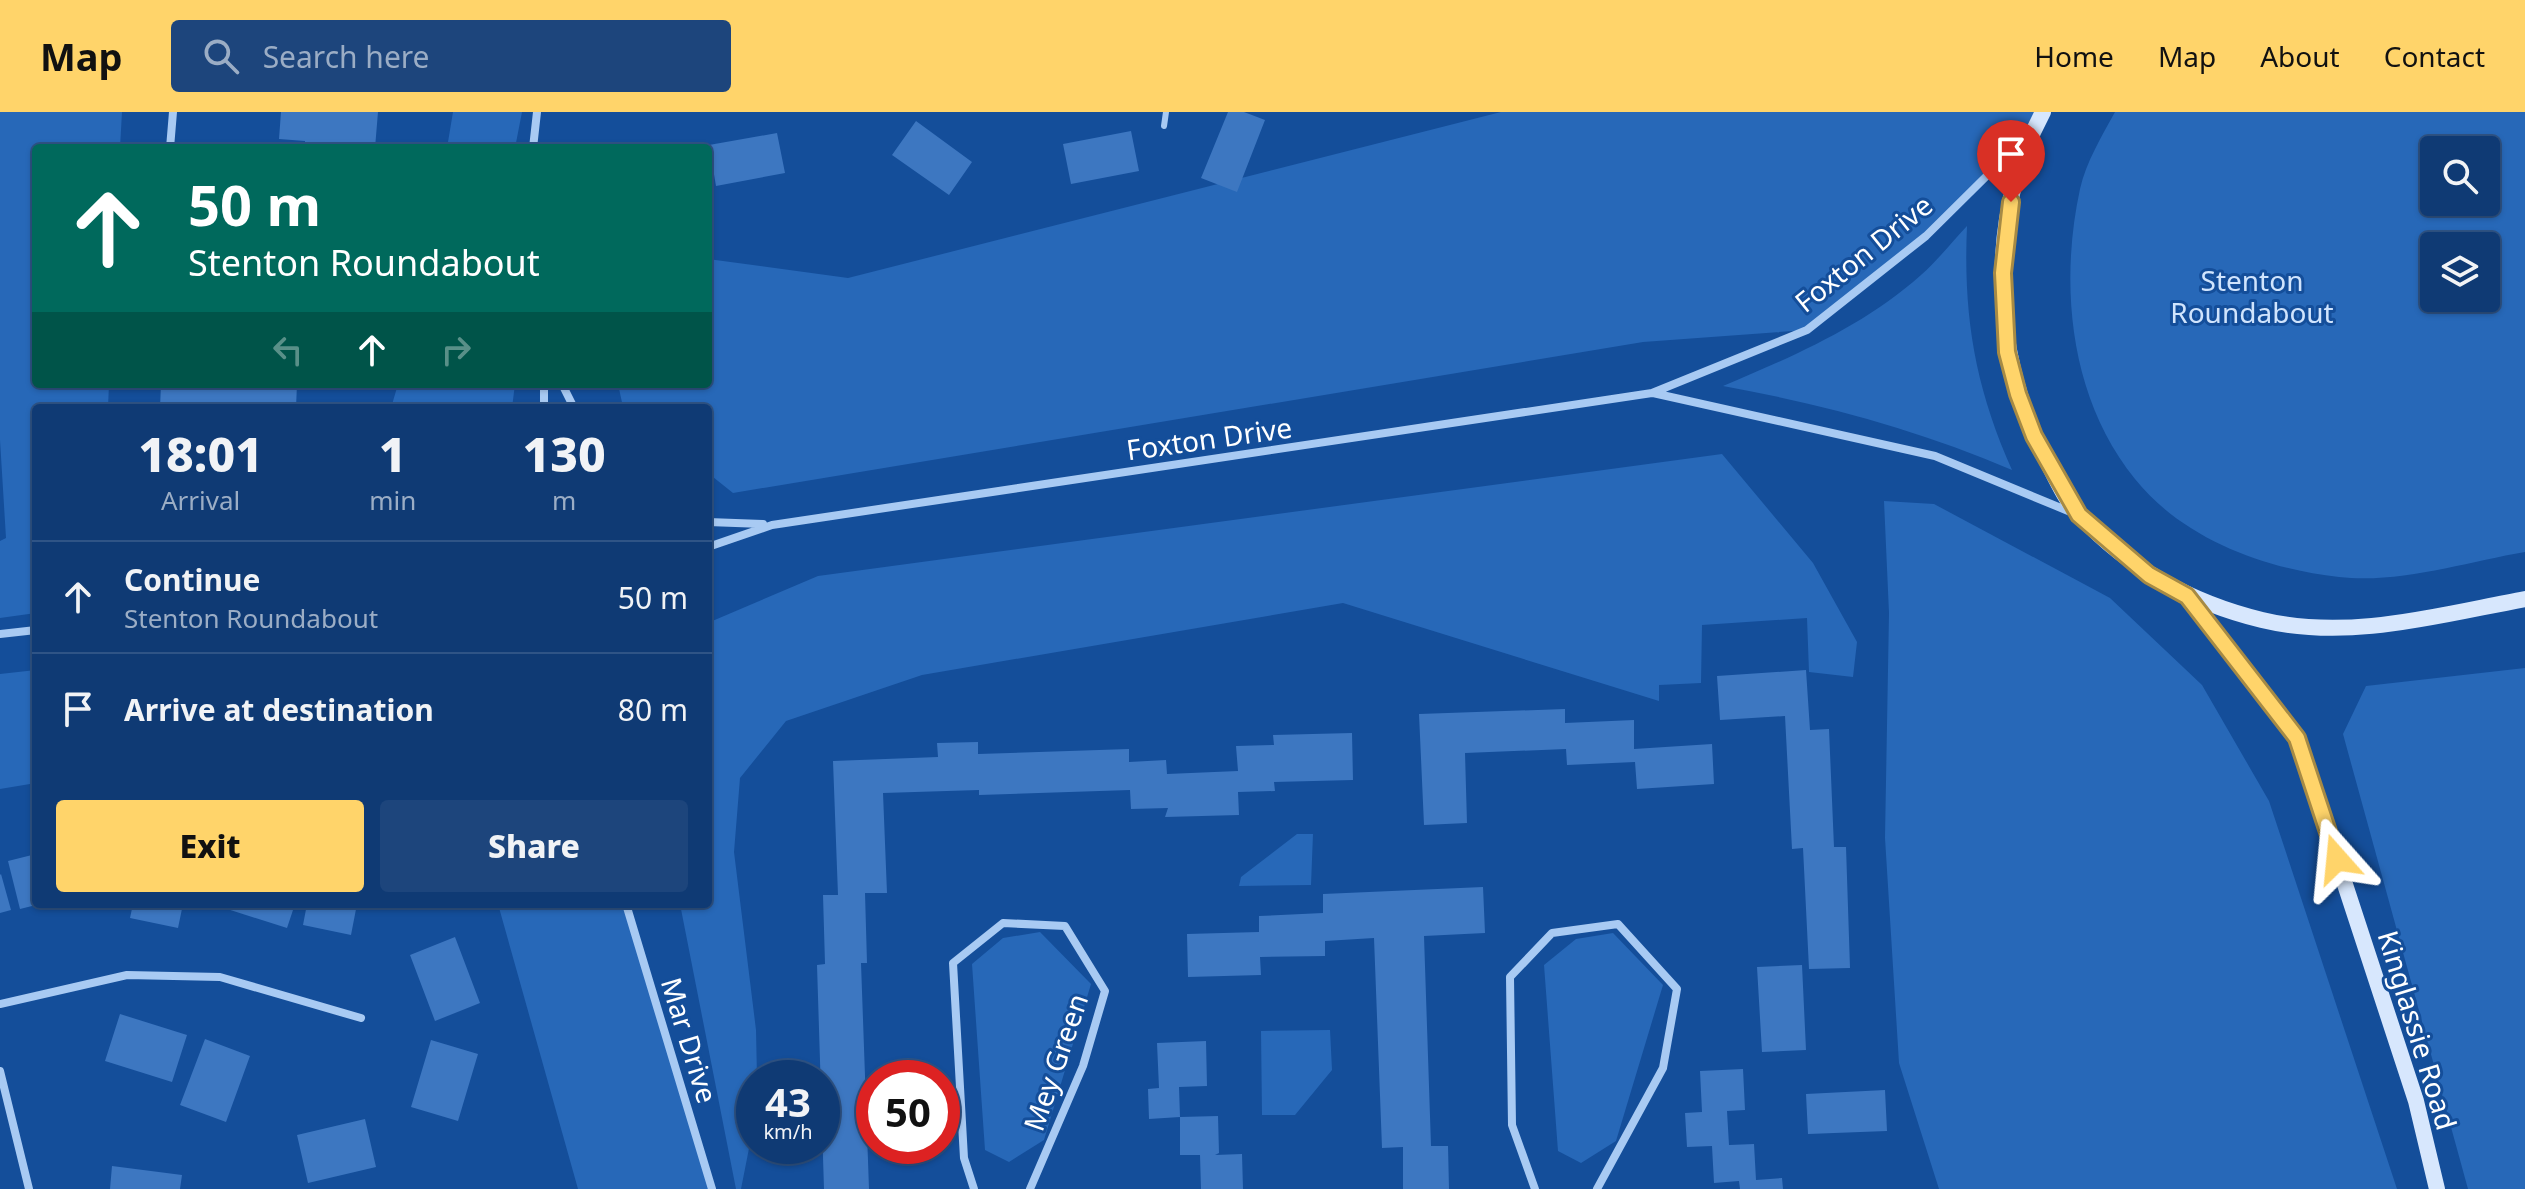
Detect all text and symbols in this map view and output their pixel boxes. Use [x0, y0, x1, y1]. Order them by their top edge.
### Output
search box [171, 20, 731, 92]
text: Map [40, 30, 123, 82]
icon: search [199, 34, 243, 78]
text: Search here [263, 36, 430, 77]
text: Home [2034, 37, 2114, 75]
text: Map [2158, 37, 2216, 75]
text: About [2260, 37, 2340, 75]
text: Contact [2384, 37, 2485, 75]
pin [1977, 120, 2045, 202]
icon: arrive [1989, 132, 2033, 176]
map controls [2420, 136, 2500, 312]
button: search [2420, 136, 2500, 216]
text: 50 m [188, 166, 321, 242]
icon: ahead [56, 176, 160, 280]
street label: Foxton Drive [1786, 186, 1940, 320]
button: layers [2420, 232, 2500, 312]
text: Stenton Roundabout [188, 238, 540, 287]
park label: Stenton Roundabout [2170, 261, 2334, 331]
icon: left [266, 328, 310, 372]
icon: ahead [350, 328, 394, 372]
icon: right [434, 328, 478, 372]
street label: Foxton Drive [1124, 408, 1294, 468]
text: 18:01 [138, 421, 263, 486]
text: 1 [379, 421, 407, 486]
text: 130 [523, 421, 606, 486]
text: Arrival [161, 482, 240, 518]
text: min [369, 482, 416, 518]
text: m [552, 482, 576, 518]
text: Continue [124, 559, 260, 600]
icon: ahead [56, 575, 100, 619]
text: 50 m [618, 577, 688, 618]
text: Stenton Roundabout [124, 600, 378, 636]
icon: arrive [56, 687, 100, 731]
text: Arrive at destination [124, 689, 434, 730]
text: 80 m [618, 689, 688, 730]
button: Exit [56, 800, 364, 892]
button: Share [380, 800, 688, 892]
position arrow [2295, 817, 2379, 901]
street label: Kinglassie Road [2370, 926, 2466, 1134]
street label: Mar Drive [653, 973, 727, 1107]
street label: Mey Green [1014, 988, 1096, 1136]
speed limit sign: 50 [856, 1060, 960, 1164]
text: 43 [765, 1074, 811, 1129]
text: km/h [763, 1118, 813, 1145]

